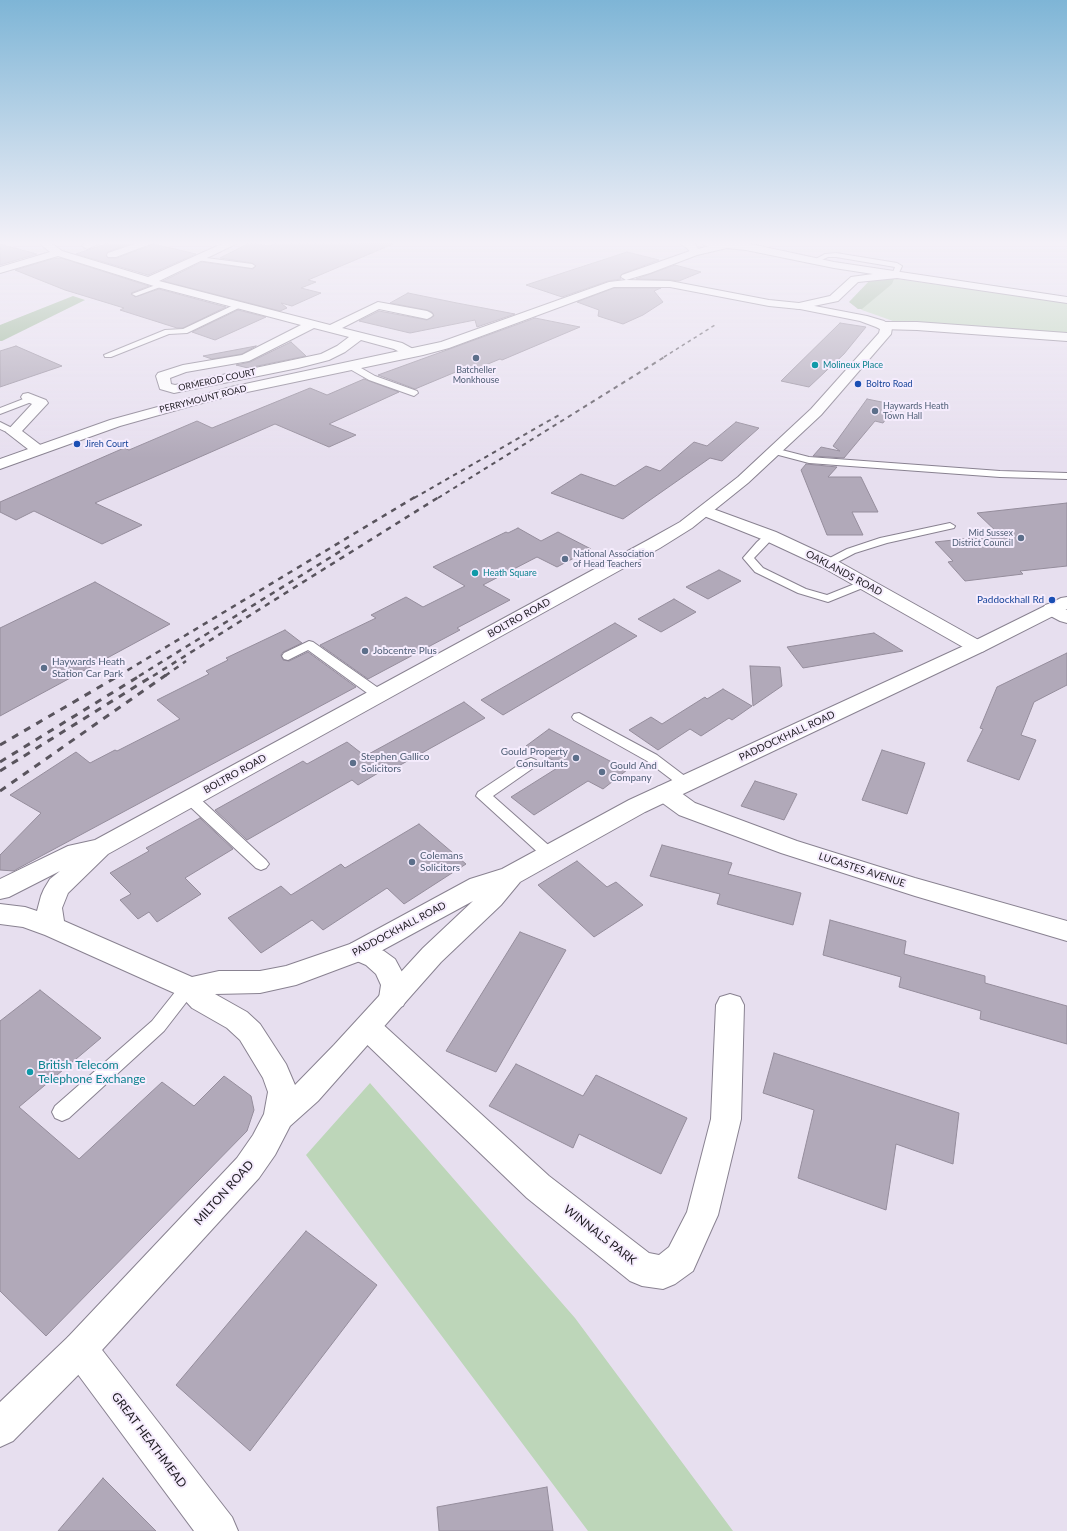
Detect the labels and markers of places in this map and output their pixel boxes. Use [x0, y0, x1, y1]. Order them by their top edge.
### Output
marker: Batcheller Monkhouse [471, 353, 481, 363]
marker: Molineux Place [810, 360, 820, 370]
place label: Molineux Place [823, 360, 883, 370]
place label: Batcheller Monkhouse [453, 365, 499, 386]
marker: Boltro Road [853, 379, 863, 389]
place label: Boltro Road [866, 379, 913, 389]
place label: Haywards Heath Town Hall [883, 401, 949, 422]
marker: Haywards Heath Town Hall [870, 406, 880, 416]
marker: Jireh Court [72, 439, 82, 449]
place label: Jireh Court [85, 439, 129, 449]
place label: Mid Sussex District Council [952, 528, 1013, 549]
marker: Mid Sussex District Council [1016, 533, 1026, 543]
place label: National Association of Head Teachers [573, 549, 654, 570]
marker: National Association of Head Teachers [560, 554, 570, 564]
marker: Heath Square [470, 568, 480, 578]
place label: Heath Square [483, 568, 537, 578]
place label: Paddockhall Rd [977, 594, 1044, 606]
marker: Paddockhall Rd [1047, 595, 1057, 605]
place label: Jobcentre Plus [373, 645, 437, 657]
marker: Jobcentre Plus [360, 646, 370, 656]
place label: Haywards Heath Station Car Park [52, 656, 125, 680]
marker: Haywards Heath Station Car Park [39, 663, 49, 673]
place label: Gould Property Consultants [501, 746, 568, 770]
place label: Stephen Gallico Solicitors [361, 751, 429, 774]
marker: Gould Property Consultants [571, 753, 581, 763]
marker: Stephen Gallico Solicitors [348, 758, 358, 768]
place label: Gould And Company [610, 760, 657, 784]
marker: Gould And Company [597, 767, 607, 777]
place label: Colemans Solicitors [420, 850, 463, 874]
marker: Colemans Solicitors [407, 857, 417, 867]
place label: British Telecom Telephone Exchange [38, 1058, 146, 1086]
marker: British Telecom Telephone Exchange [25, 1067, 35, 1077]

